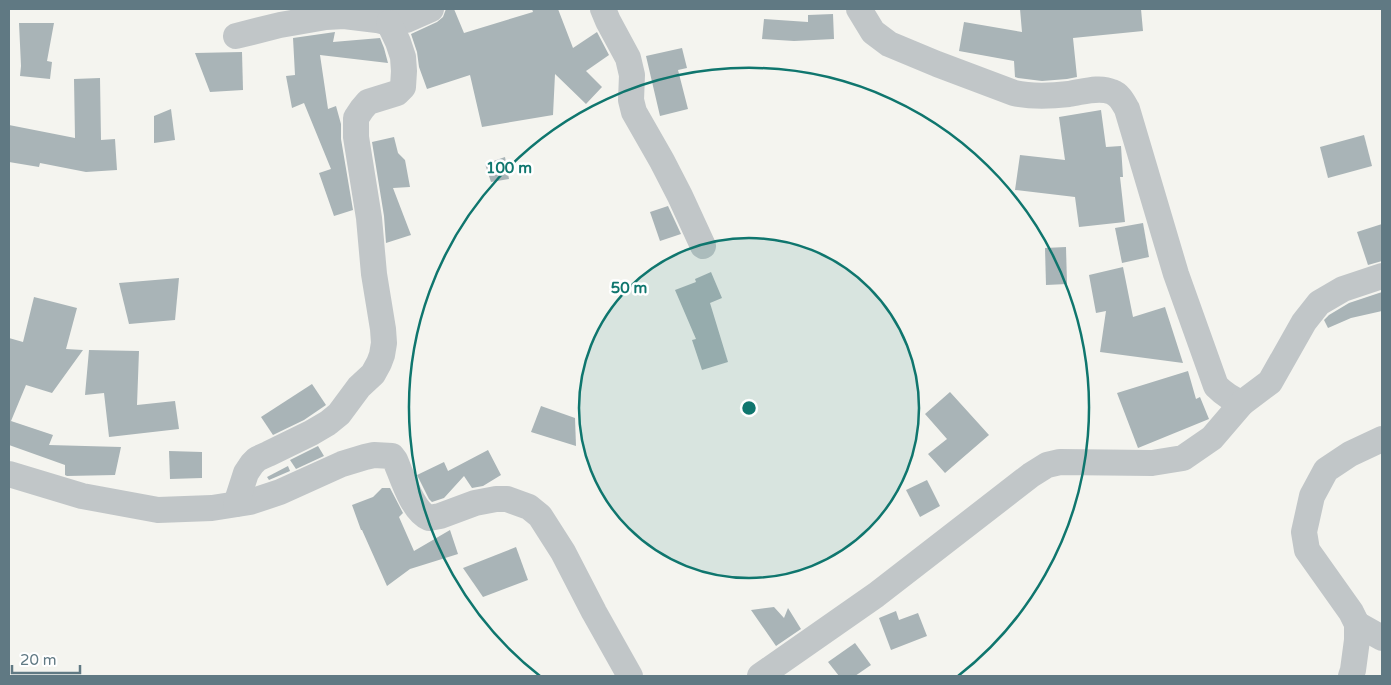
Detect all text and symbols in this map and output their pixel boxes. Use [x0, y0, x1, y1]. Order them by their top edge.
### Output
text: 100 m [486, 159, 532, 177]
text: 50 m [611, 279, 647, 297]
centre of rings [740, 399, 758, 417]
scale bar [12, 642, 80, 674]
text: 20 m [20, 651, 57, 669]

